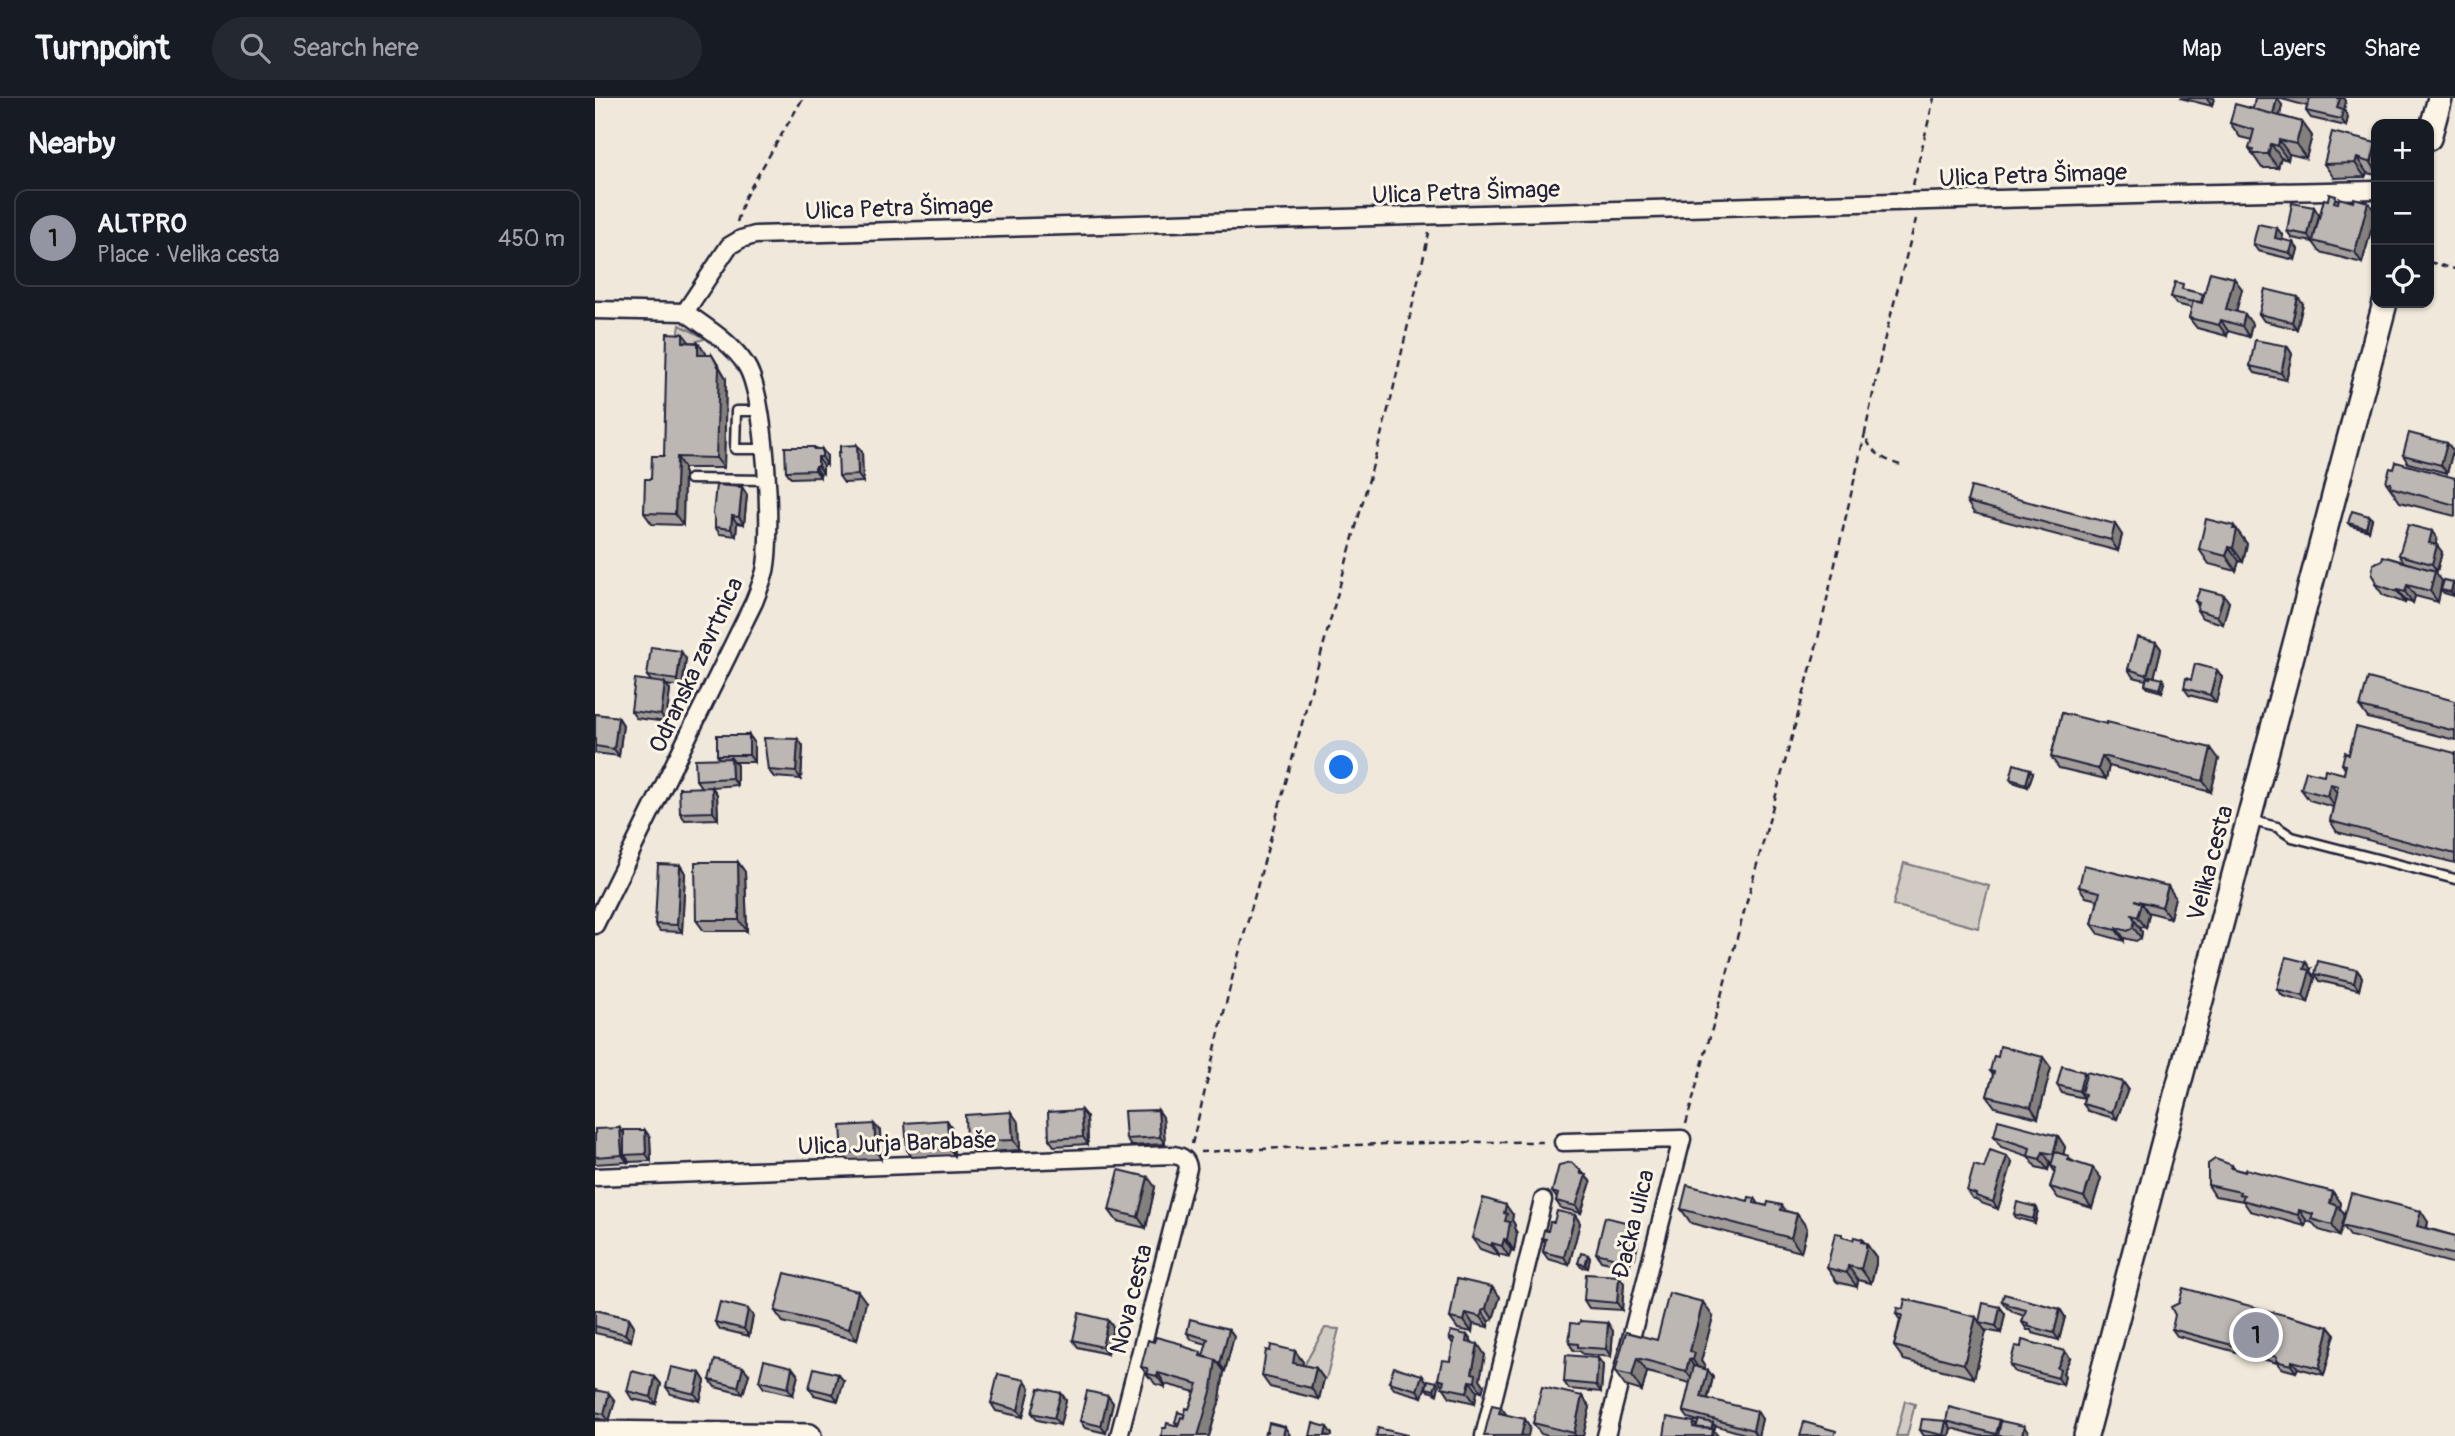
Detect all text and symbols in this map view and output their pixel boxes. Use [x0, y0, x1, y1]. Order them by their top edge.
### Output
search box [212, 17, 702, 80]
text: Turnpoint [35, 28, 170, 69]
icon: search [236, 29, 274, 67]
text: Search here [292, 32, 419, 64]
text: Map [2182, 34, 2222, 63]
text: Layers [2260, 34, 2326, 63]
text: Share [2364, 34, 2420, 63]
map controls [2371, 119, 2434, 308]
button: + [2371, 119, 2434, 182]
text: Nearby [28, 125, 115, 162]
street label: Ulica Petra Šimage [1938, 157, 2128, 193]
street label: Ulica Petra Šimage [1371, 174, 1561, 210]
button: − [2371, 182, 2434, 245]
street label: Ulica Petra Šimage [804, 190, 994, 226]
text: ALTPRO [97, 208, 187, 240]
text: 1 [49, 224, 58, 253]
text: 450 m [498, 224, 565, 253]
text: Place · Velika cesta [97, 240, 280, 269]
button: locate [2371, 245, 2434, 308]
street label: Odranska zavrtnica [643, 573, 750, 758]
your location [1324, 750, 1358, 784]
street label: Velika cesta [2181, 802, 2240, 924]
street label: Ulica Jurja Barabaše [797, 1126, 997, 1161]
street label: Đačka ulica [1606, 1167, 1661, 1282]
street label: Nova cesta [1104, 1241, 1159, 1357]
pin: 1 [2233, 1309, 2279, 1361]

